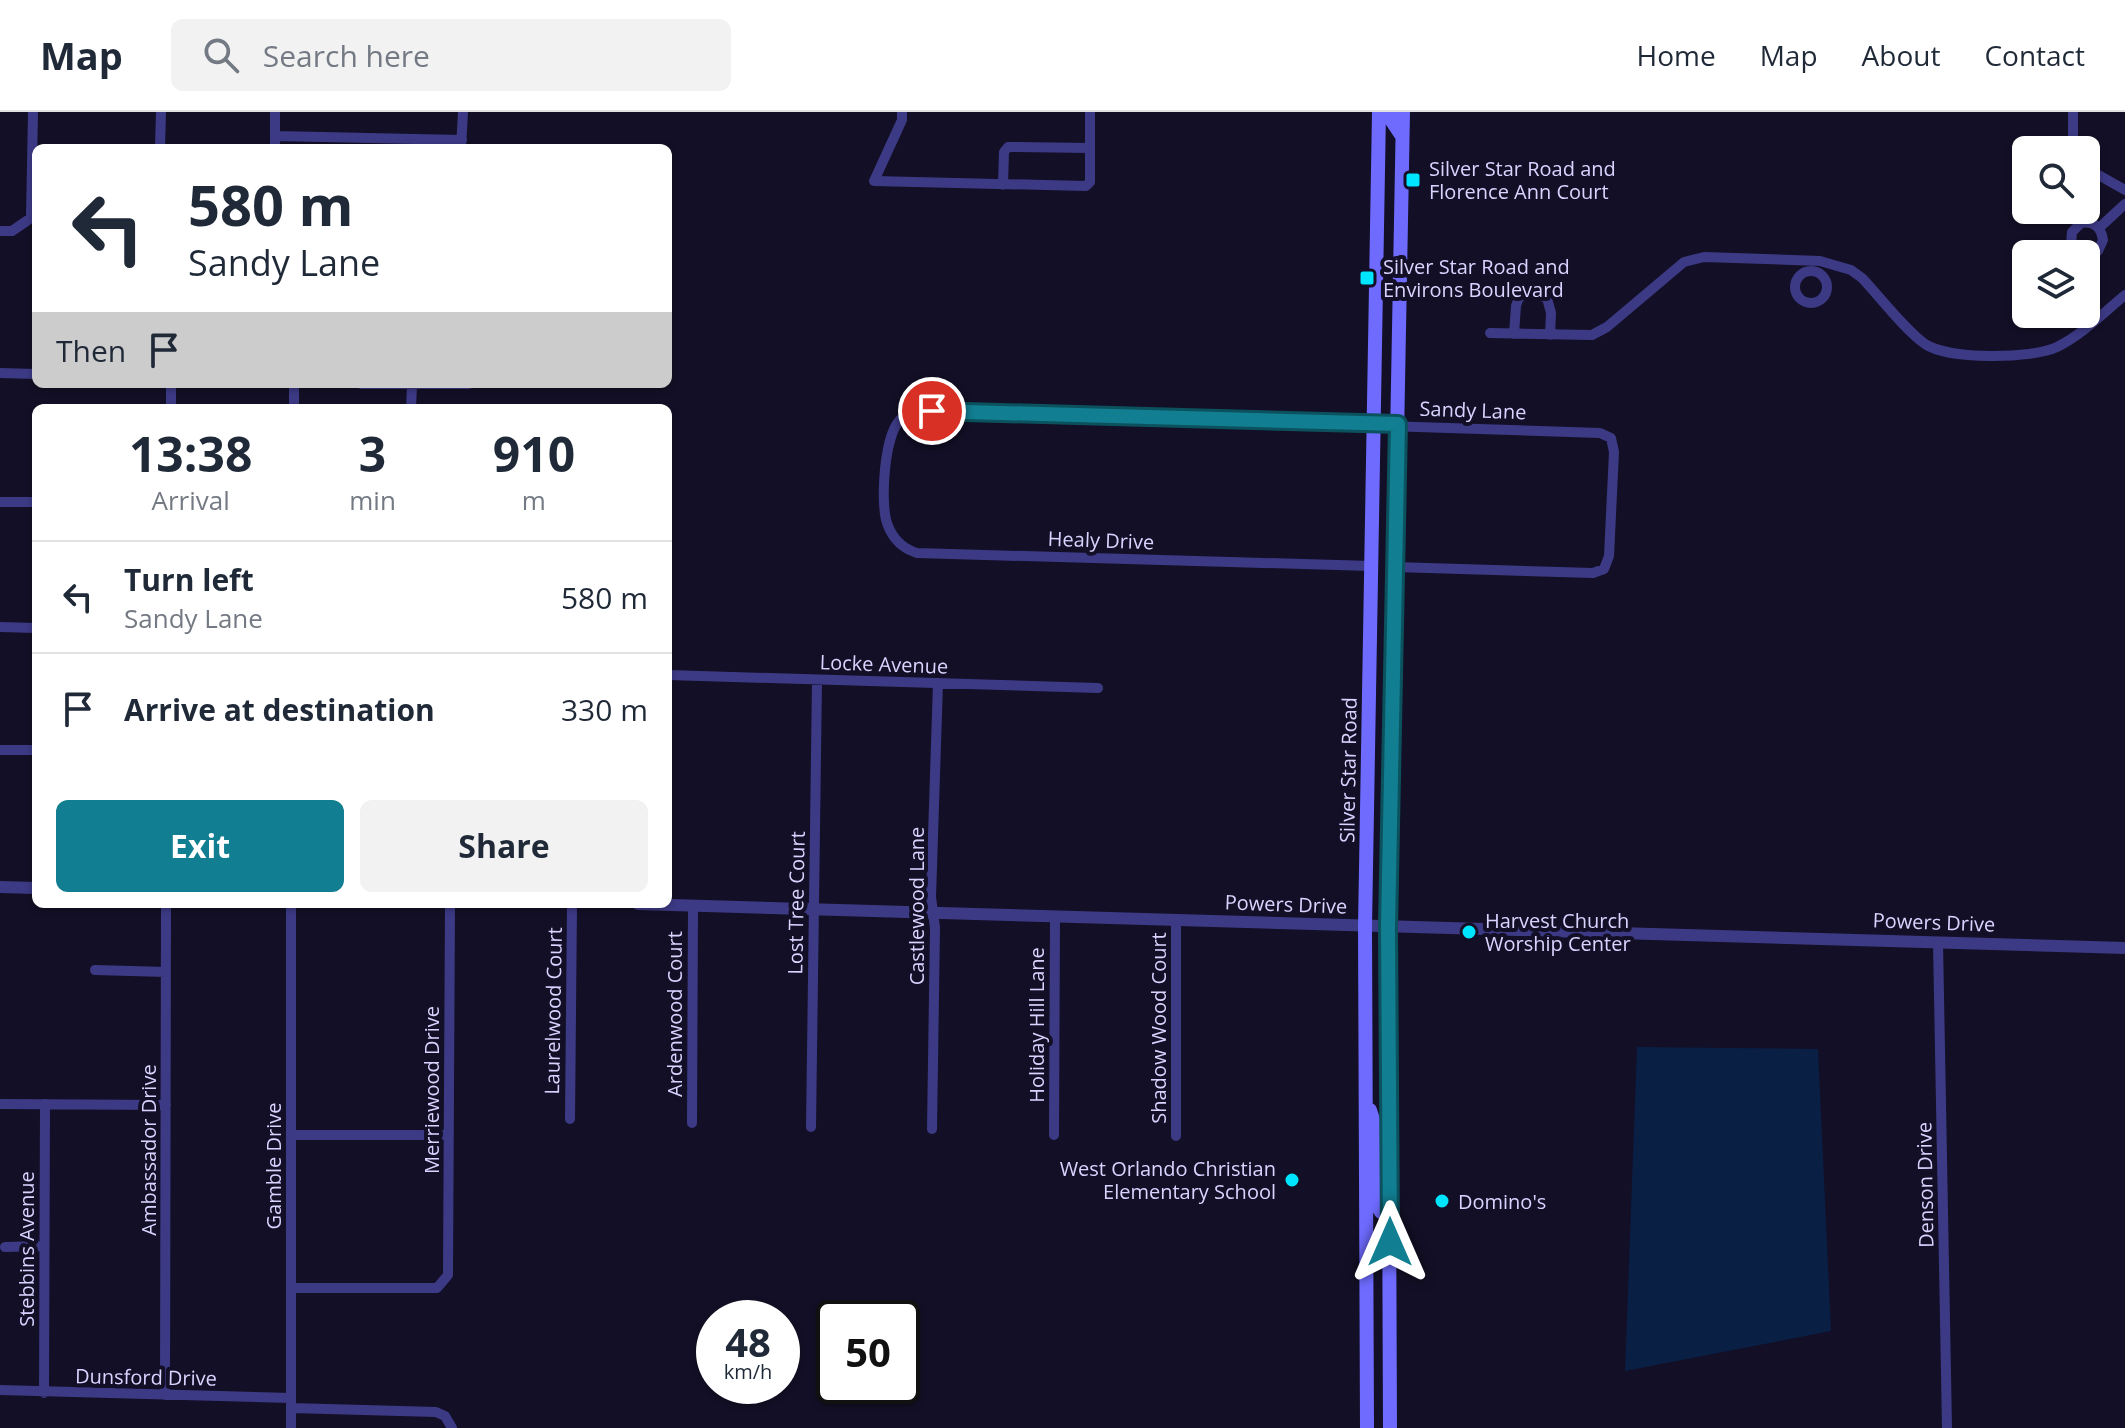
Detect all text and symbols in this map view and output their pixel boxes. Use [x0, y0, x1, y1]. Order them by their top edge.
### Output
search box [171, 19, 731, 91]
text: Map [40, 29, 123, 81]
icon: search [199, 33, 243, 77]
text: Search here [263, 35, 430, 76]
text: Home [1637, 36, 1716, 74]
text: Map [1760, 36, 1818, 74]
text: About [1862, 36, 1940, 74]
text: Contact [1984, 36, 2085, 74]
map controls [2012, 136, 2100, 328]
button: search [2012, 136, 2100, 224]
place label: Silver Star Road and Florence Ann Court [1429, 155, 1616, 205]
text: 580 m [188, 166, 354, 242]
marker: Silver Star Road and Florence Ann Court [1404, 171, 1422, 189]
icon: left [56, 176, 160, 280]
text: Sandy Lane [188, 238, 380, 287]
button: layers [2012, 240, 2100, 328]
place label: Silver Star Road and Environs Boulevard [1383, 253, 1570, 303]
marker: Silver Star Road and Environs Boulevard [1358, 269, 1376, 287]
icon: arrive [142, 328, 186, 372]
text: Then [56, 330, 126, 371]
pin [898, 377, 966, 445]
icon: arrive [910, 389, 954, 433]
street label: Sandy Lane [1419, 395, 1527, 425]
text: 13:38 [129, 421, 252, 486]
text: 3 [359, 421, 386, 486]
text: 910 [493, 421, 575, 486]
text: Arrival [151, 482, 230, 518]
text: min [349, 482, 396, 518]
text: m [522, 482, 546, 518]
street label: Healy Drive [1047, 525, 1155, 555]
text: Turn left [124, 559, 254, 600]
icon: left [56, 575, 100, 619]
text: 580 m [561, 577, 648, 618]
text: Sandy Lane [124, 600, 263, 636]
street label: Locke Avenue [819, 648, 949, 680]
icon: arrive [56, 687, 100, 731]
text: Arrive at destination [124, 689, 435, 730]
text: 330 m [561, 689, 648, 730]
street label: Silver Star Road [1333, 697, 1363, 843]
button: Exit [56, 800, 344, 892]
button: Share [360, 800, 648, 892]
street label: Castlewood Lane [903, 827, 930, 985]
street label: Lost Tree Court [781, 831, 811, 975]
street label: Powers Drive [1224, 888, 1348, 920]
street label: Powers Drive [1872, 906, 1996, 938]
place label: Harvest Church Worship Center [1485, 907, 1631, 957]
marker: Harvest Church Worship Center [1460, 923, 1478, 941]
street label: Laurelwood Court [538, 927, 568, 1095]
street label: Ardenwood Court [661, 931, 688, 1097]
street label: Shadow Wood Court [1145, 932, 1172, 1124]
street label: Holiday Hill Lane [1023, 947, 1050, 1103]
street label: Merriewood Drive [418, 1006, 445, 1174]
street label: Ambassador Drive [135, 1064, 162, 1236]
street label: Gamble Drive [260, 1103, 287, 1229]
street label: Denson Drive [1910, 1122, 1940, 1248]
place label: West Orlando Christian Elementary School [1060, 1155, 1276, 1205]
street label: Stebbins Avenue [13, 1171, 40, 1327]
marker: West Orlando Christian Elementary School [1283, 1171, 1301, 1189]
place label: Domino's [1458, 1188, 1546, 1215]
marker: Domino's [1433, 1192, 1451, 1210]
position arrow [1348, 1200, 1432, 1284]
speed limit sign: 50 [816, 1300, 920, 1404]
text: 48 [725, 1314, 771, 1369]
text: km/h [724, 1358, 772, 1385]
street label: Dunsford Drive [75, 1362, 217, 1392]

